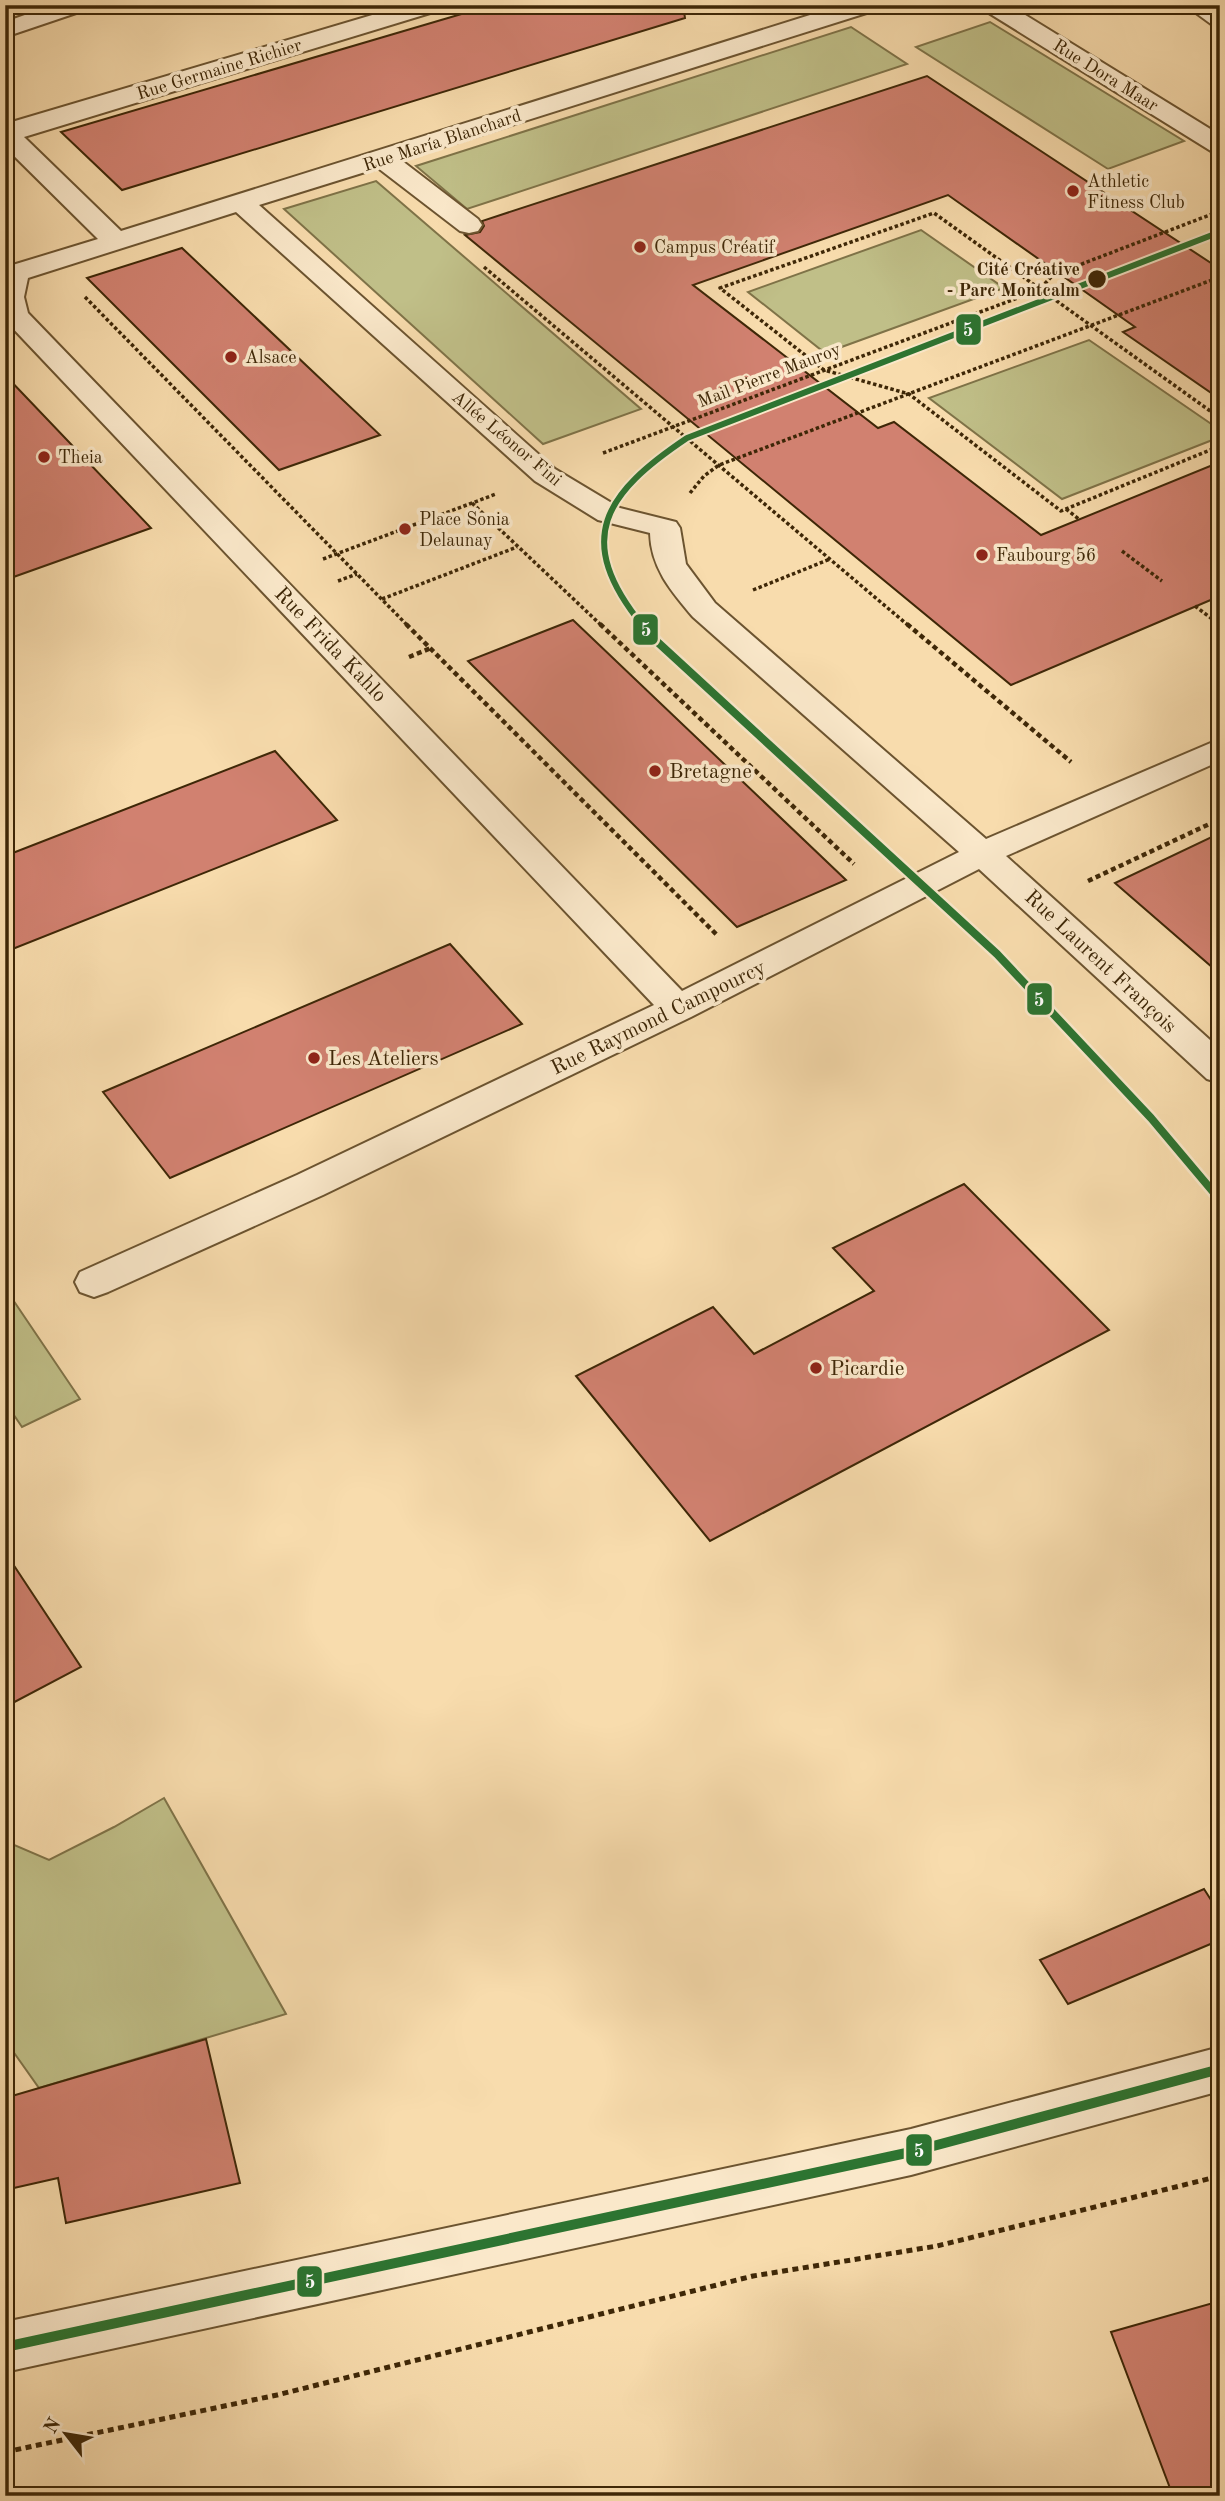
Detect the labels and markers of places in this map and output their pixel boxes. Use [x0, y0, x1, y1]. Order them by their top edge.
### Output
place label: Athletic Fitness Club [1087, 173, 1185, 212]
marker: Athletic Fitness Club [1065, 183, 1081, 199]
marker: Campus Créatif [632, 239, 648, 255]
place label: Campus Créatif [654, 239, 776, 257]
place label: Cité Créative - Parc Montcalm [947, 261, 1080, 300]
marker: Cité Créative - Parc Montcalm [1086, 268, 1108, 290]
marker: Alsace [223, 349, 239, 365]
place label: Alsace [245, 349, 296, 367]
marker: Theia [36, 449, 52, 465]
place label: Theia [58, 449, 103, 467]
place label: Place Sonia Delaunay [419, 511, 510, 550]
marker: Place Sonia Delaunay [397, 521, 413, 537]
marker: Faubourg 56 [974, 547, 990, 563]
place label: Faubourg 56 [996, 547, 1096, 565]
place label: Bretagne [669, 762, 752, 783]
marker: Bretagne [647, 763, 663, 779]
place label: Les Ateliers [328, 1049, 439, 1070]
marker: Les Ateliers [306, 1050, 322, 1066]
place label: Picardie [830, 1359, 904, 1380]
marker: Picardie [808, 1360, 824, 1376]

